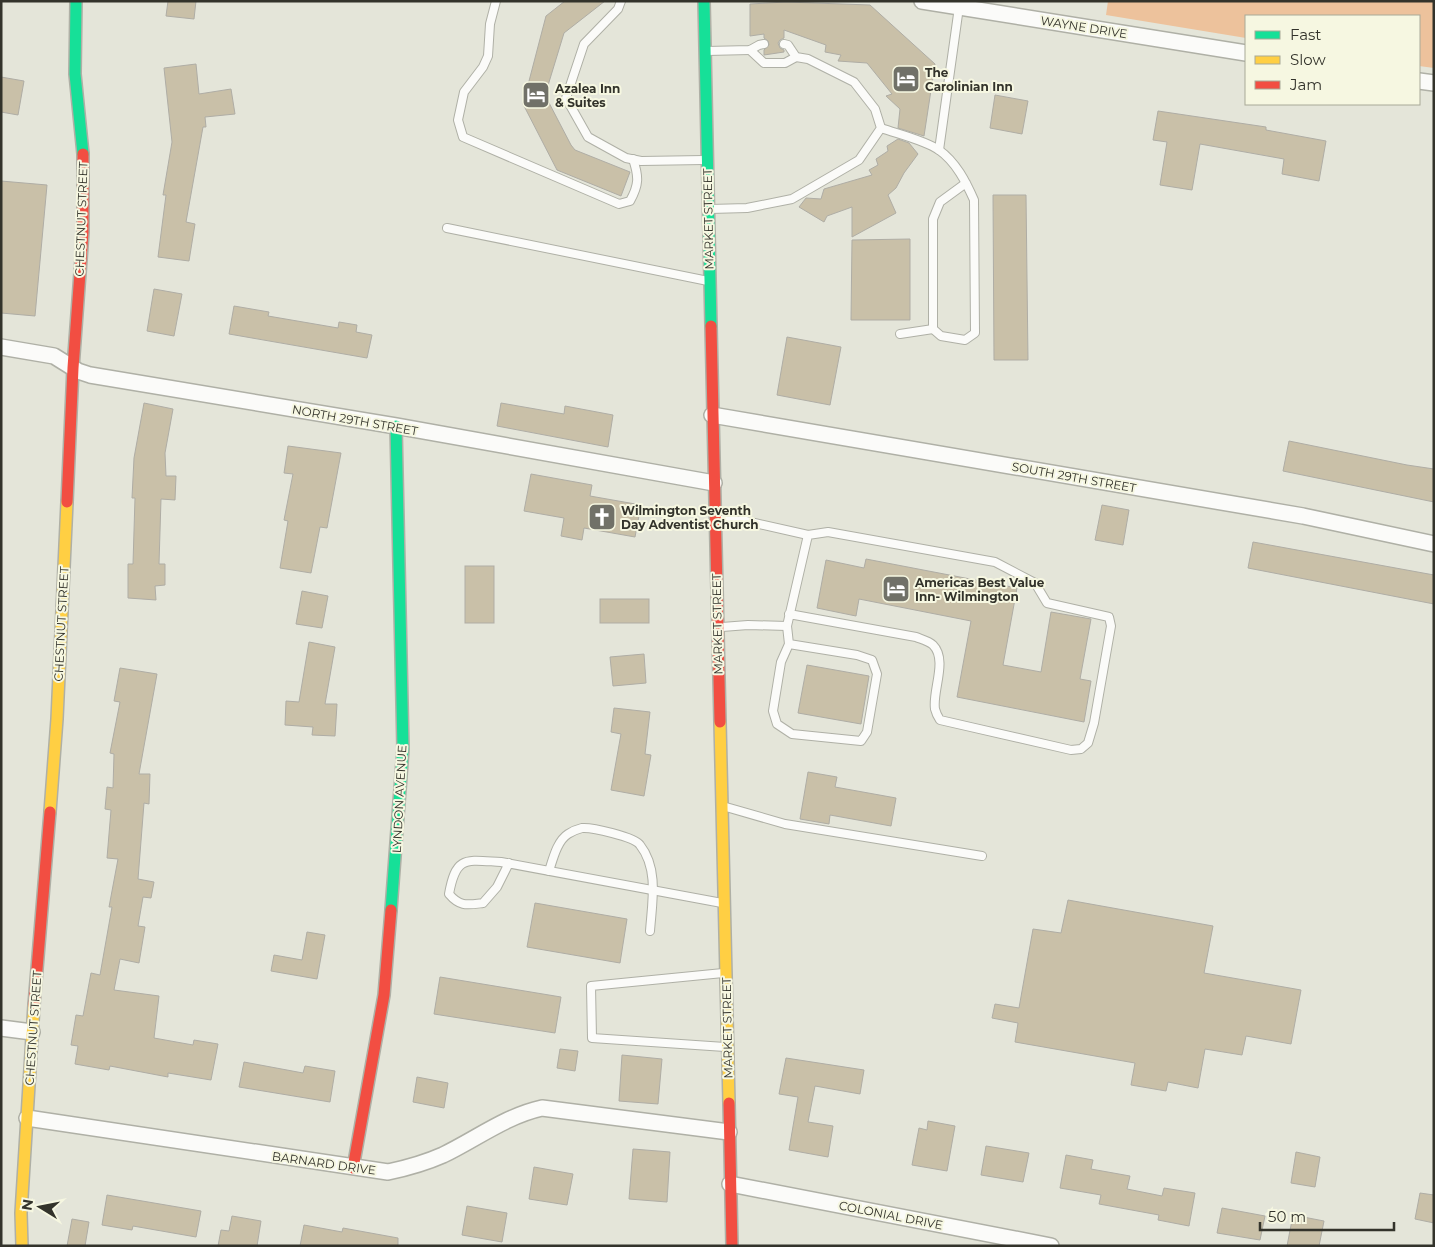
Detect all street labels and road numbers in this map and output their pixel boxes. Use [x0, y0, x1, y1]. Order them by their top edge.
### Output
street label: WAYNE DRIVE [1040, 13, 1128, 41]
street label: CHESTNUT STREET [71, 161, 91, 277]
street label: MARKET STREET [700, 168, 716, 270]
street label: NORTH 29TH STREET [291, 402, 419, 438]
street label: SOUTH 29TH STREET [1011, 459, 1137, 495]
street label: CHESTNUT STREET [50, 566, 72, 682]
street label: MARKET STREET [709, 573, 725, 675]
street label: LYNDON AVENUE [389, 745, 409, 853]
street label: CHESTNUT STREET [21, 970, 45, 1086]
street label: MARKET STREET [719, 977, 735, 1079]
street label: BARNARD DRIVE [271, 1148, 377, 1178]
street label: COLONIAL DRIVE [838, 1198, 944, 1232]

